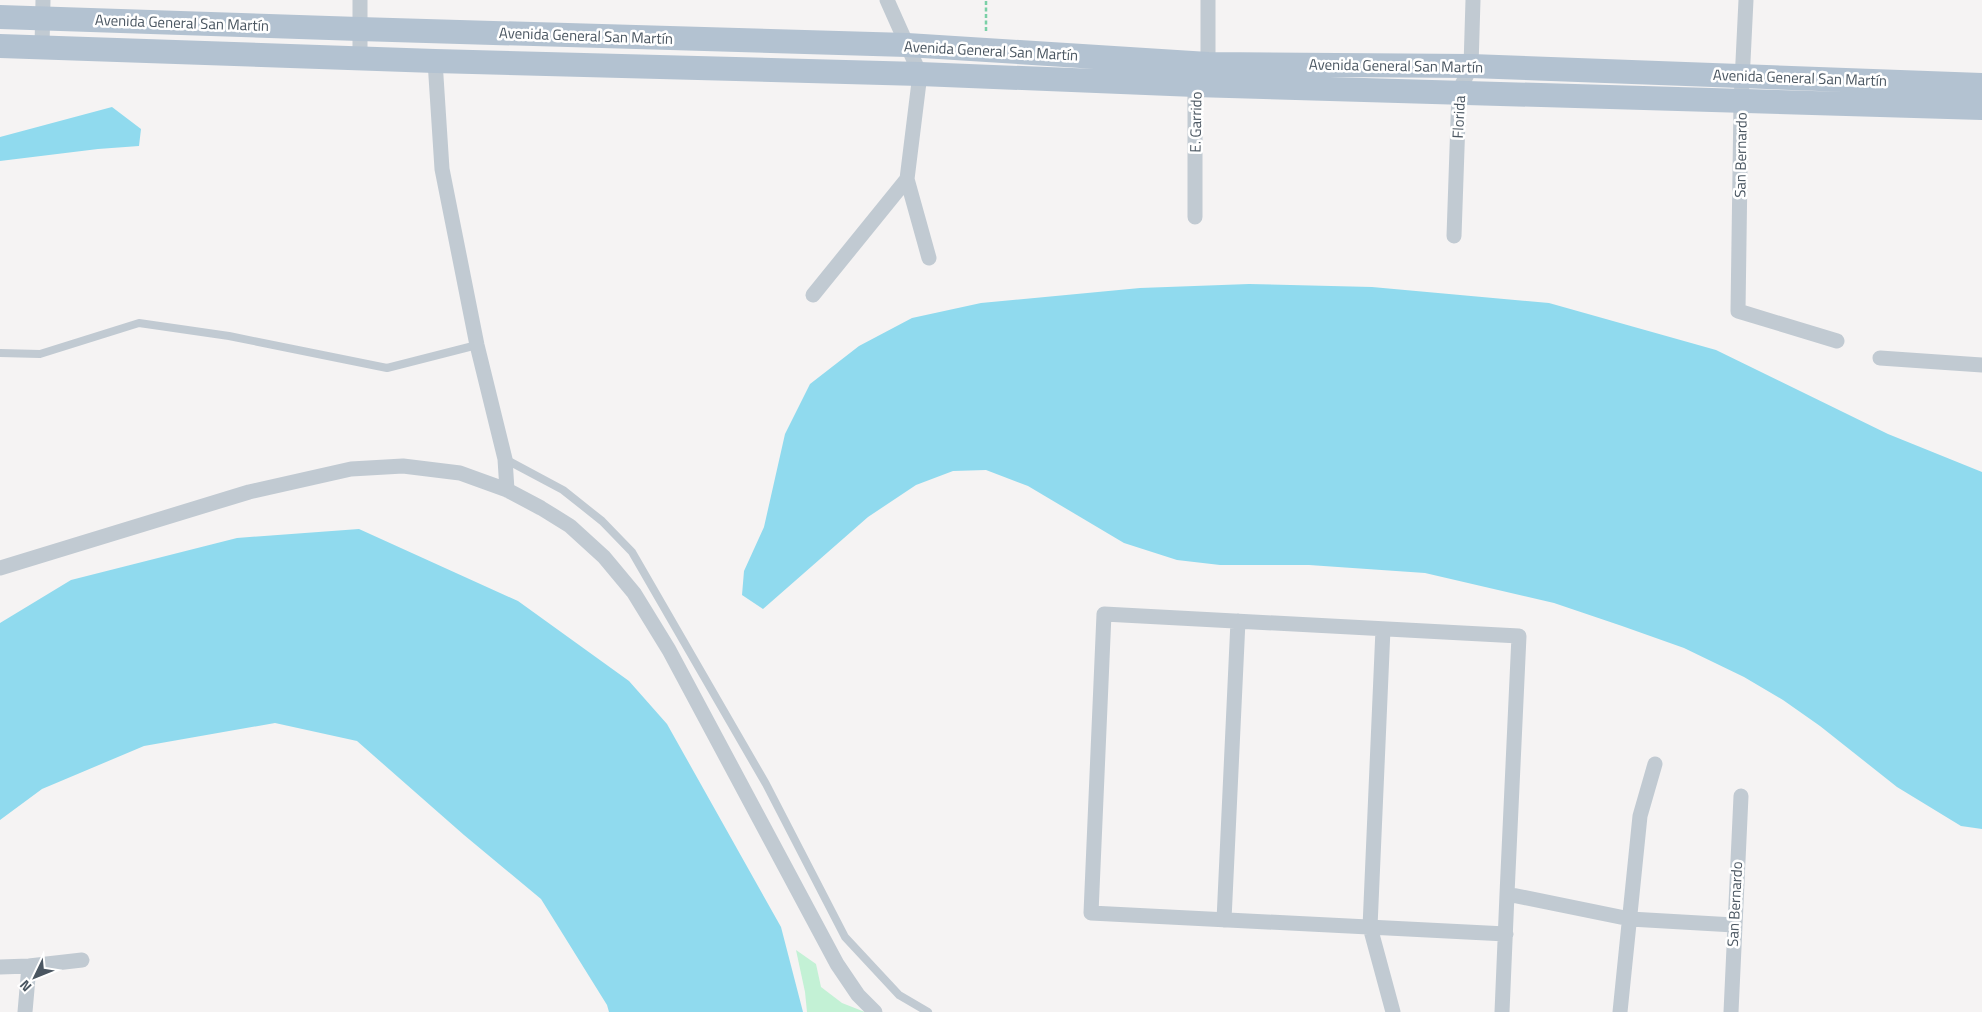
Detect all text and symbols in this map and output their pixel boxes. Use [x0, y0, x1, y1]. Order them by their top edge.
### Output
street label: Avenida General San Martín [95, 8, 269, 37]
street label: Avenida General San Martín [499, 21, 673, 50]
street label: Avenida General San Martín [903, 34, 1079, 67]
street label: Avenida General San Martín [1309, 52, 1483, 79]
street label: Avenida General San Martín [1713, 63, 1887, 92]
street label: E. Garrido [1183, 91, 1208, 153]
street label: Florida [1446, 94, 1471, 139]
street label: San Bernardo [1728, 112, 1753, 198]
street label: San Bernardo [1721, 861, 1748, 947]
north arrow [10, 952, 60, 1002]
text: N [14, 975, 36, 997]

